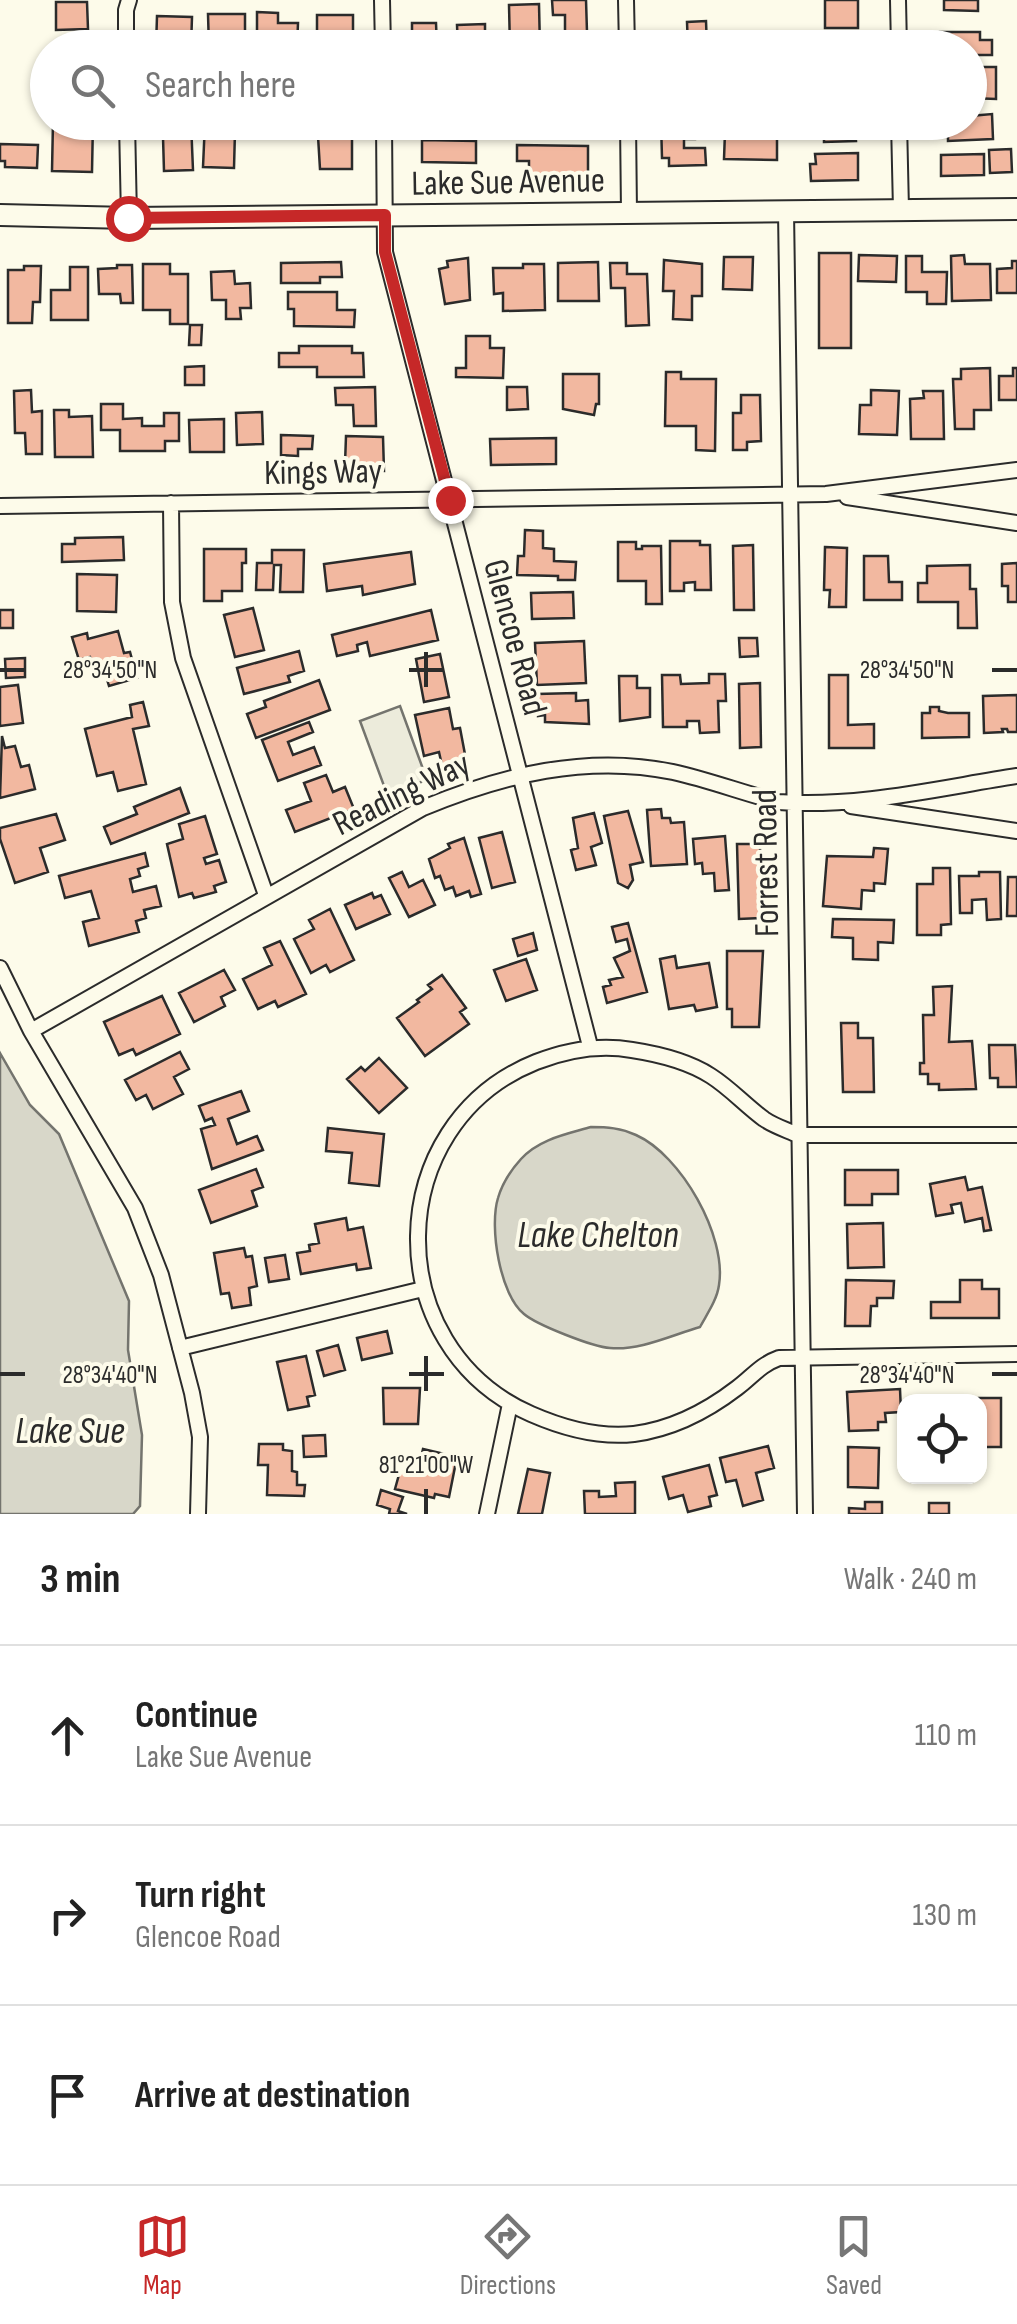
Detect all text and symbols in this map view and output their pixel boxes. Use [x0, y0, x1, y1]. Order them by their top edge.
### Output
search box [30, 30, 987, 140]
icon: search [65, 58, 120, 113]
text: Search here [145, 63, 296, 108]
street label: Lake Sue Avenue [411, 159, 605, 206]
route start [106, 196, 152, 242]
street label: Kings Way [264, 450, 382, 495]
route end [428, 478, 474, 524]
street label: Glencoe Road [473, 555, 556, 720]
text: 28°34'50"N [63, 655, 157, 686]
text: 28°34'50"N [860, 655, 954, 686]
street label: Reading Way [326, 743, 477, 846]
street label: Forrest Road [744, 789, 789, 937]
water label: Lake Chelton [517, 1213, 679, 1258]
text: 28°34'40"N [63, 1360, 157, 1391]
text: 28°34'40"N [860, 1360, 954, 1391]
map controls [897, 1394, 987, 1484]
button: locate [897, 1394, 987, 1484]
water label: Lake Sue [15, 1409, 125, 1454]
text: 81°21'00"W [379, 1450, 473, 1481]
text: 3 min [40, 1554, 120, 1605]
text: Walk · 240 m [844, 1560, 977, 1599]
text: Continue [135, 1693, 258, 1738]
icon: ahead [40, 1708, 95, 1763]
text: 110 m [915, 1716, 977, 1755]
text: Lake Sue Avenue [135, 1738, 312, 1777]
text: Turn right [135, 1873, 266, 1918]
icon: right [40, 1888, 95, 1943]
text: 130 m [912, 1896, 977, 1935]
text: Glencoe Road [135, 1918, 281, 1957]
icon: arrive [40, 2068, 95, 2123]
text: Arrive at destination [135, 2073, 410, 2118]
tab: Map [135, 2209, 190, 2302]
tab: Directions [460, 2209, 556, 2302]
tab: Saved [826, 2209, 882, 2302]

